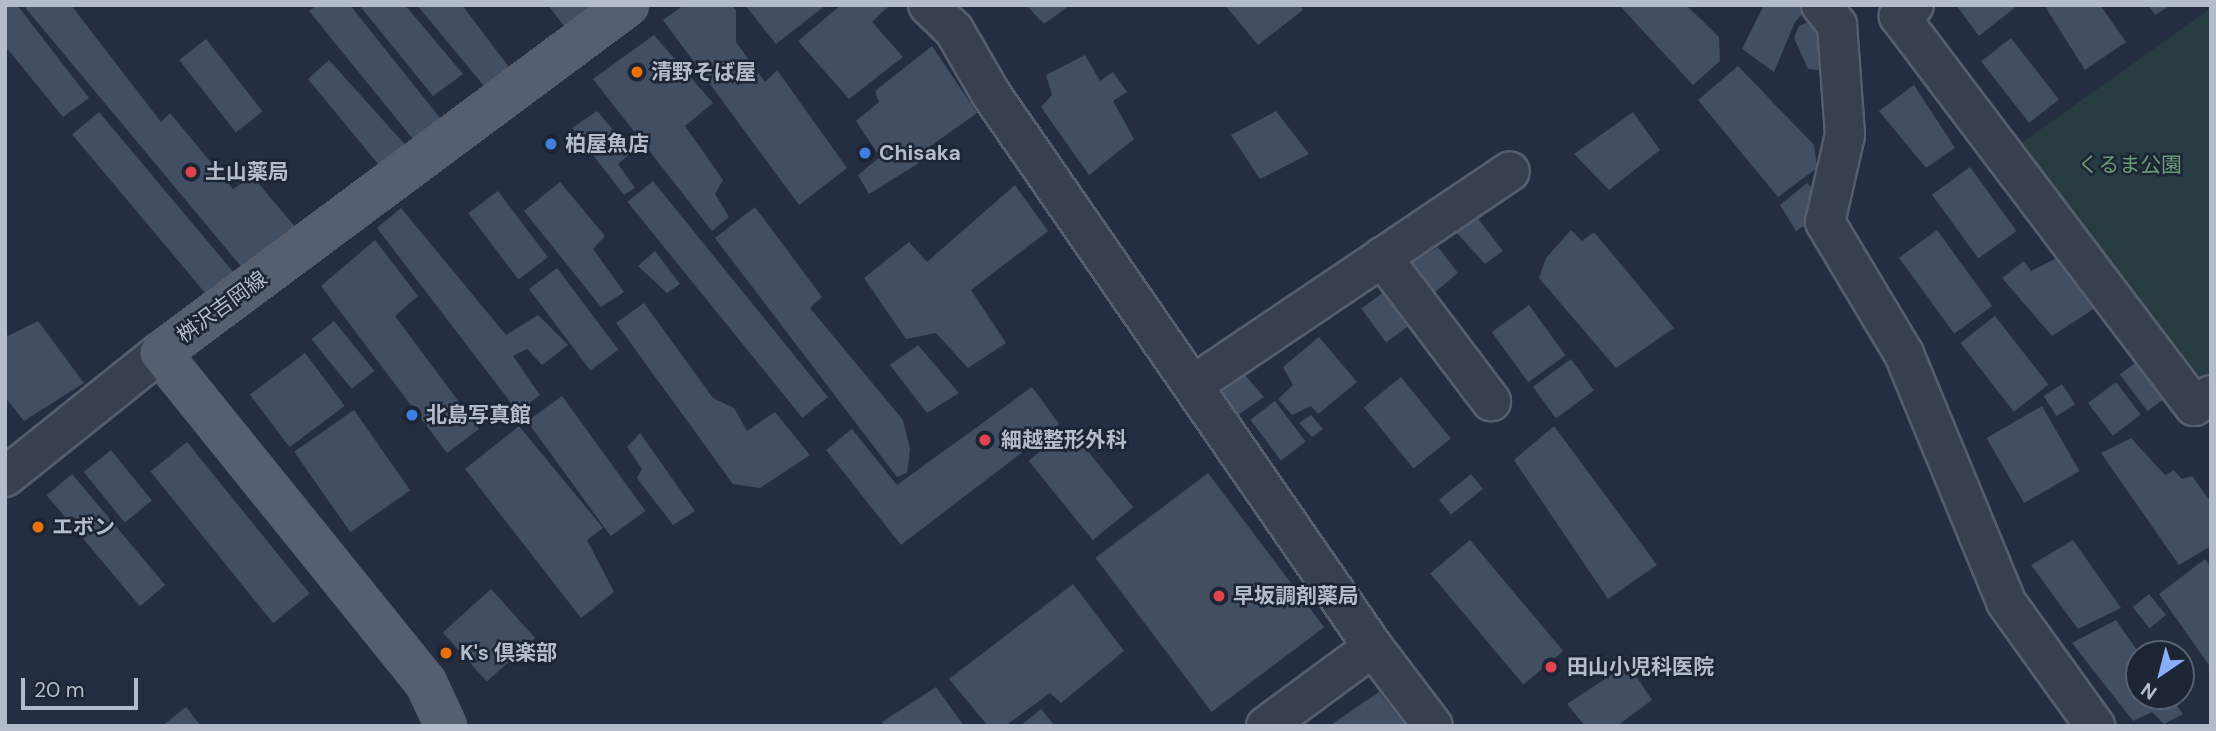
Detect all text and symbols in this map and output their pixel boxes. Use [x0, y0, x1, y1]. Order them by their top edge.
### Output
place label: 清野そば屋 [651, 59, 756, 85]
marker: 清野そば屋 [629, 64, 645, 80]
place label: 柏屋魚店 [565, 131, 649, 157]
marker: 柏屋魚店 [543, 136, 559, 152]
place label: Chisaka [879, 140, 961, 166]
marker: Chisaka [857, 145, 873, 161]
park label: くるま公園 [2078, 152, 2182, 178]
place label: 土山薬局 [205, 159, 289, 185]
marker: 土山薬局 [183, 164, 199, 180]
street label: 桝沢吉岡線 [172, 266, 272, 348]
place label: 北島写真館 [426, 402, 531, 428]
marker: 北島写真館 [404, 407, 420, 423]
place label: 細越整形外科 [1001, 427, 1127, 453]
marker: 細越整形外科 [975, 430, 995, 450]
place label: エボン [52, 514, 115, 540]
marker: エボン [30, 519, 46, 535]
place label: 早坂調剤薬局 [1233, 583, 1359, 609]
marker: 早坂調剤薬局 [1211, 588, 1227, 604]
place label: K's 倶楽部 [460, 640, 557, 666]
north arrow [2125, 640, 2195, 710]
marker: K's 倶楽部 [438, 645, 454, 661]
place label: 田山小児科医院 [1567, 654, 1714, 680]
marker: 田山小児科医院 [1541, 657, 1561, 677]
scale bar [24, 664, 142, 708]
text: 20 m [34, 676, 85, 704]
text: N [2136, 677, 2162, 705]

